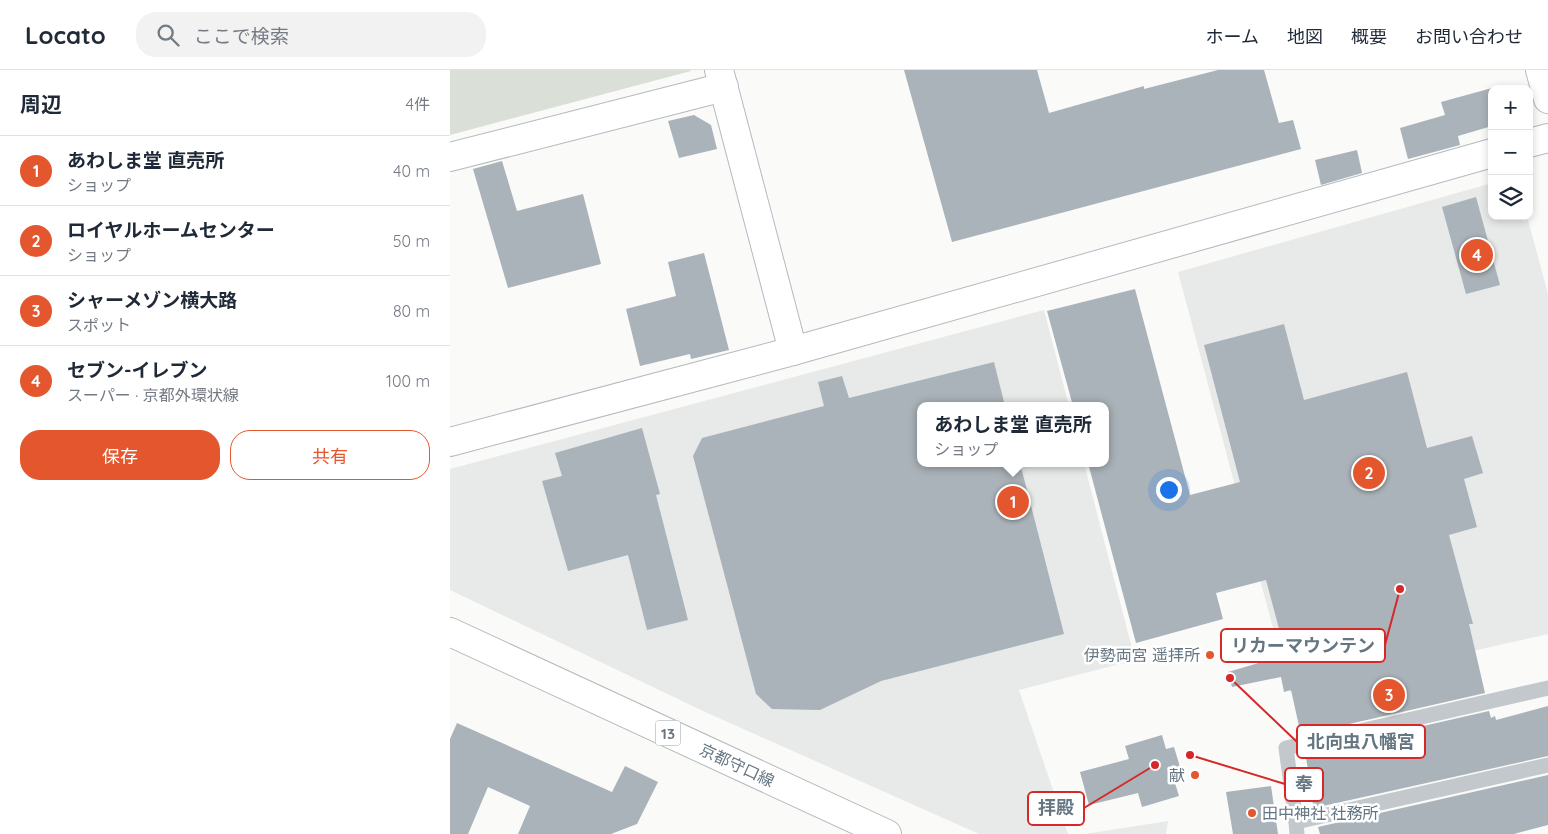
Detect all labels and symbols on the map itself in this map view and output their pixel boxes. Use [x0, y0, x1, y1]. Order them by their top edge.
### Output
pin: 4 [1461, 236, 1493, 274]
pin: 2 [1353, 454, 1385, 492]
your location [1156, 477, 1182, 503]
pin: 1 [997, 483, 1029, 521]
callout: リカーマウンテン [1221, 629, 1385, 662]
text: リカーマウンテン [1231, 634, 1375, 657]
place label: 伊勢両宮 遥拝所 [1084, 645, 1200, 665]
marker: 伊勢両宮 遥拝所 [1204, 649, 1216, 661]
pin: 3 [1373, 676, 1405, 714]
road number: 13 [656, 720, 680, 746]
callout: 北向虫八幡宮 [1297, 725, 1425, 758]
text: 北向虫八幡宮 [1307, 730, 1415, 753]
street label: 京都守口線 [697, 739, 777, 791]
place label: 献 [1169, 765, 1185, 785]
callout: 奉 [1285, 768, 1323, 801]
marker: 献 [1189, 769, 1201, 781]
text: 奉 [1295, 772, 1313, 795]
callout: 拝殿 [1028, 792, 1084, 825]
text: 拝殿 [1038, 796, 1074, 819]
place label: 田中神社 社務所 [1262, 803, 1378, 823]
marker: 田中神社 社務所 [1246, 807, 1258, 819]

